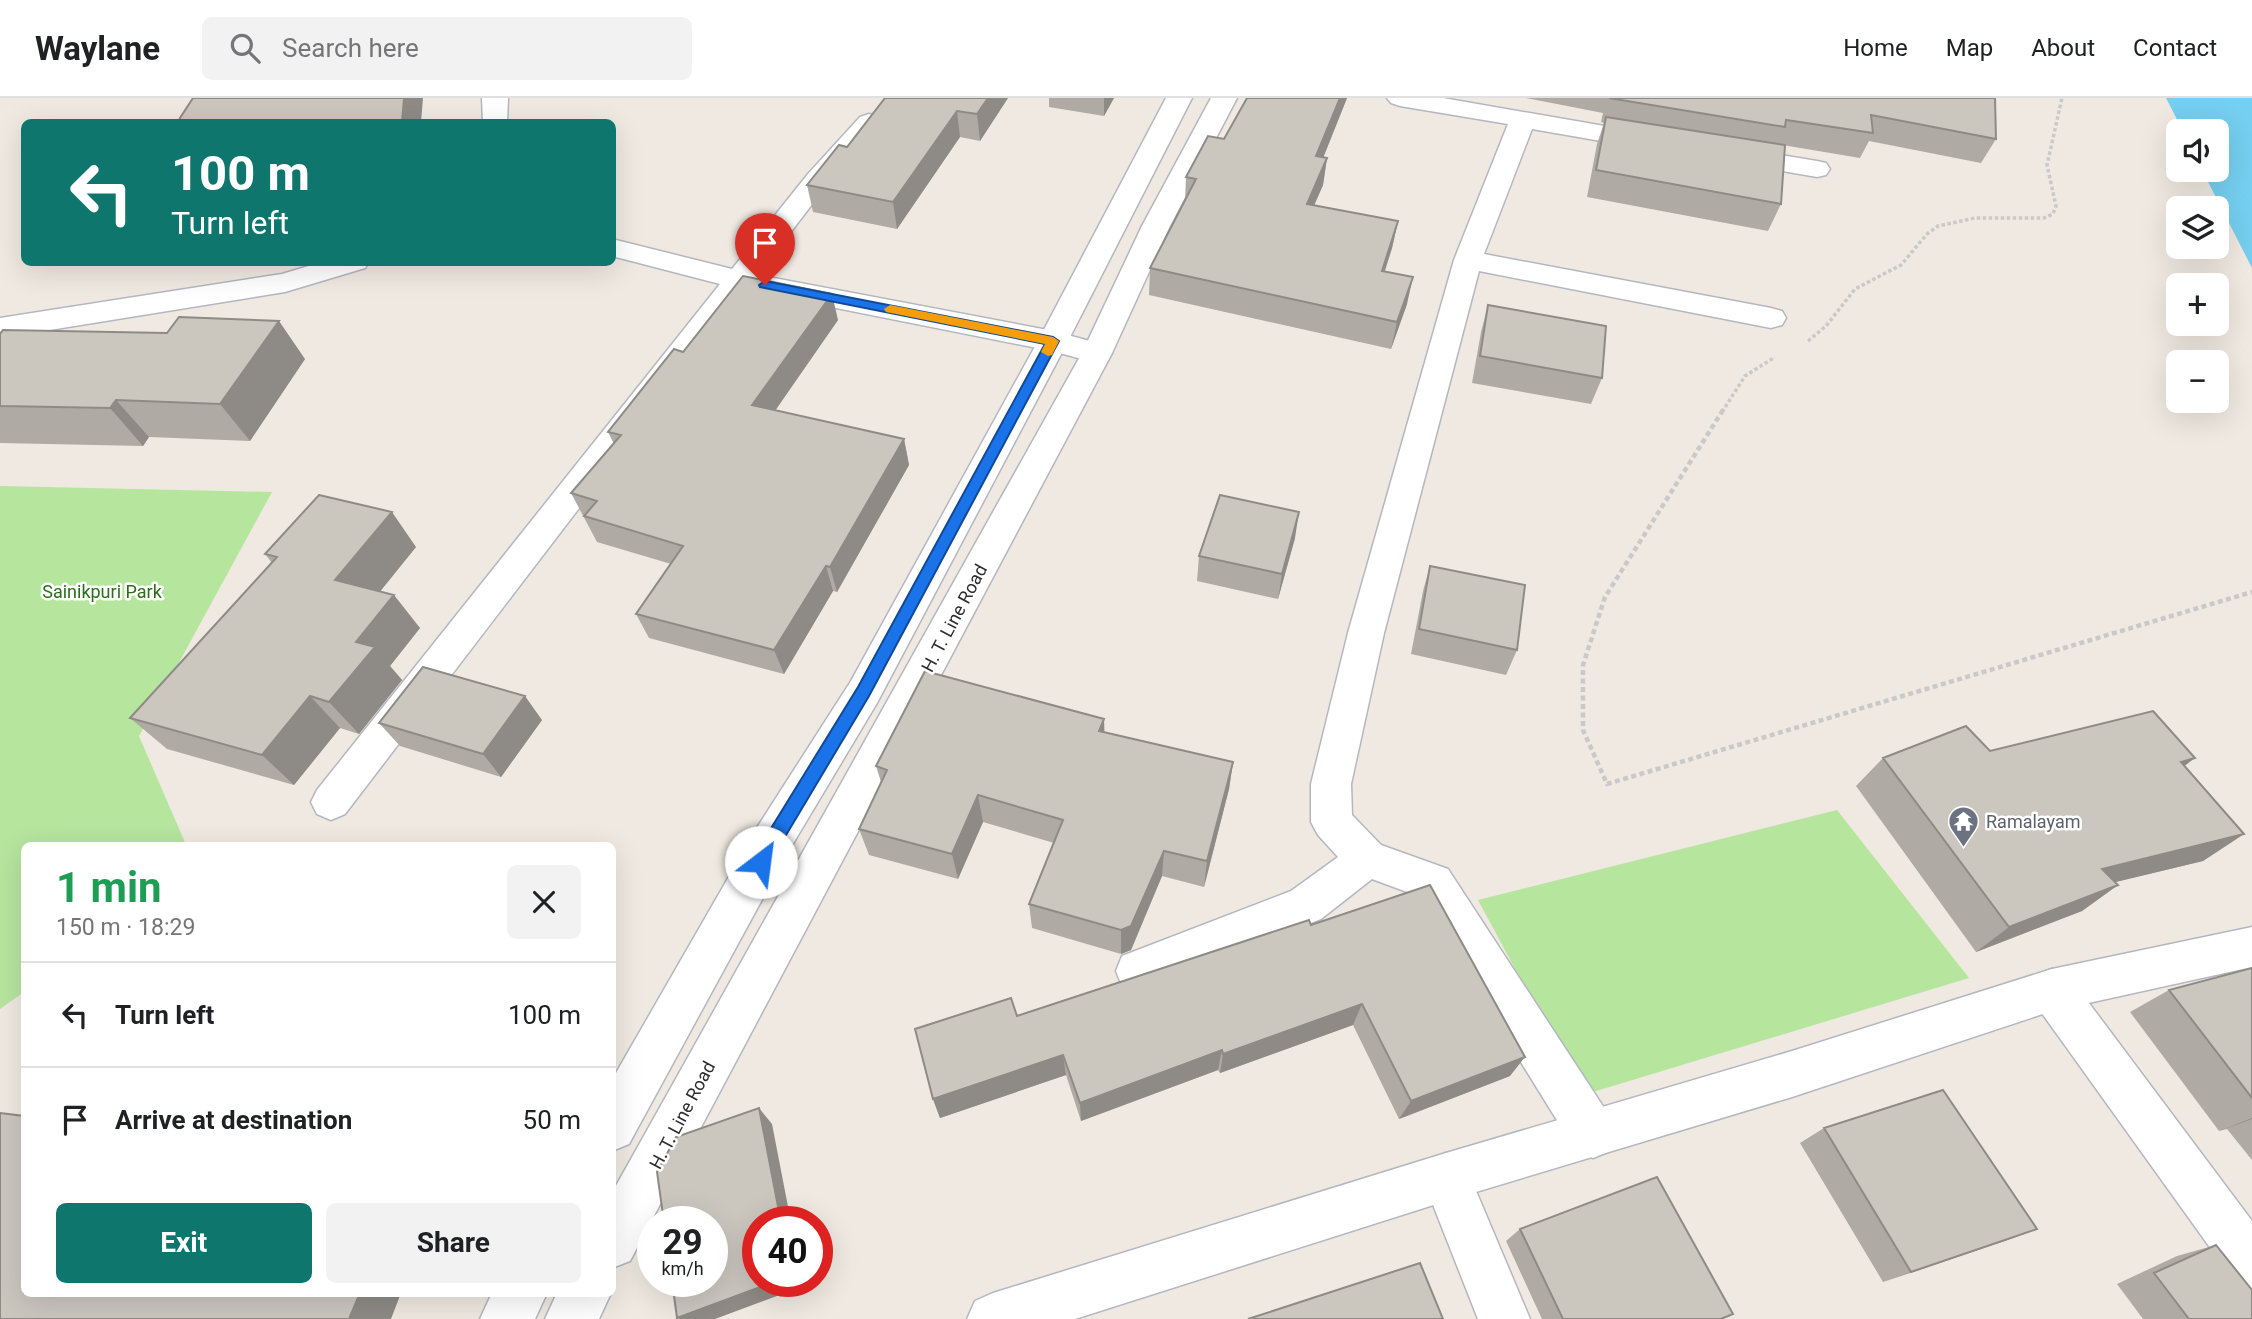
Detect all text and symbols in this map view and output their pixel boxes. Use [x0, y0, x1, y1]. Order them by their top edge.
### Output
search box [202, 17, 692, 80]
text: Waylane [35, 29, 160, 68]
icon: search [226, 29, 264, 67]
text: Search here [282, 33, 419, 63]
text: Home [1843, 34, 1908, 62]
text: Map [1946, 34, 1993, 62]
text: About [2031, 34, 2095, 62]
text: Contact [2133, 34, 2217, 62]
map controls [2166, 119, 2229, 413]
button: sound [2166, 119, 2229, 182]
text: 100 m [171, 145, 310, 202]
icon: left [56, 147, 147, 238]
button: layers [2166, 196, 2229, 259]
text: Turn left [171, 204, 289, 242]
pin [735, 213, 795, 285]
icon: arrive [746, 224, 784, 262]
button: + [2166, 273, 2229, 336]
button: − [2166, 350, 2229, 413]
street label: H. T. Line Road [917, 561, 991, 675]
park label: Sainikpuri Park [42, 581, 163, 602]
temple icon: Ramalayam [1946, 804, 1980, 848]
place label: Ramalayam [1986, 811, 2080, 832]
position arrow [724, 825, 798, 899]
text: 1 min [56, 863, 162, 912]
button: close [507, 865, 581, 939]
text: 150 m · 18:29 [56, 914, 195, 941]
icon: left [56, 996, 94, 1034]
text: Turn left [115, 1000, 214, 1030]
text: 100 m [508, 1000, 581, 1030]
street label: H. T. Line Road [645, 1058, 719, 1172]
icon: arrive [56, 1101, 94, 1139]
text: Arrive at destination [115, 1105, 352, 1135]
text: 50 m [523, 1105, 581, 1135]
button: Exit [56, 1203, 312, 1283]
button: Share [326, 1203, 581, 1283]
speed limit sign: 40 [742, 1206, 833, 1297]
text: 29 [662, 1222, 703, 1263]
text: km/h [661, 1258, 704, 1279]

